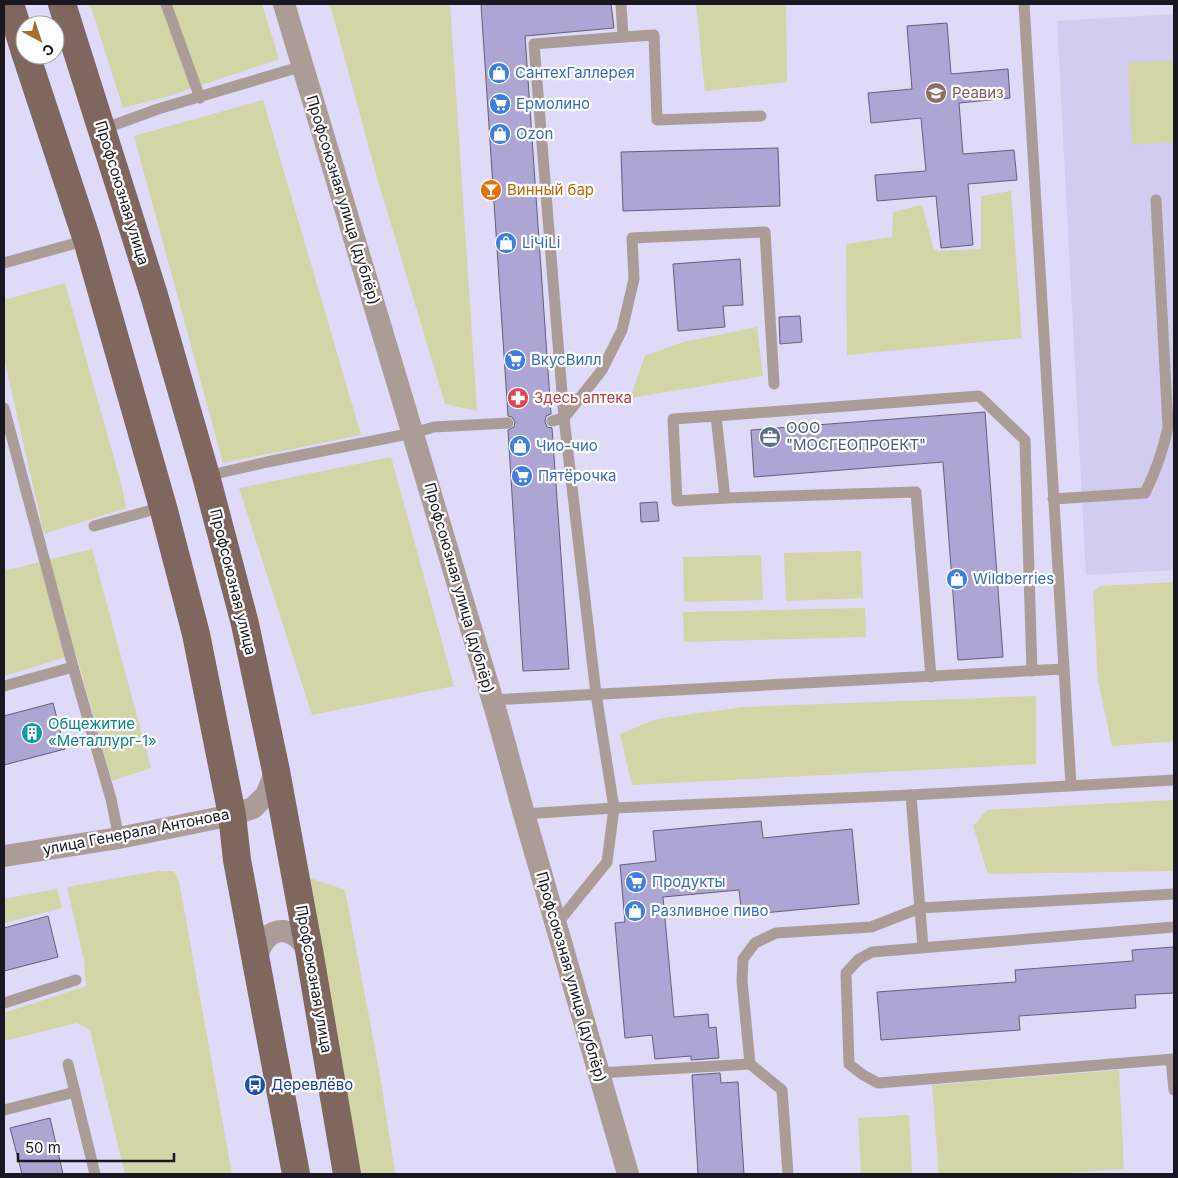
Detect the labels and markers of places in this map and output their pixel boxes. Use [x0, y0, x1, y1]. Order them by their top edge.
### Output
shop icon: СантехГаллерея [487, 61, 511, 85]
place label: СантехГаллерея [515, 63, 635, 82]
school or university icon: Реавиз [924, 81, 948, 105]
place label: Реавиз [952, 83, 1004, 102]
supermarket icon: Ермолино [488, 92, 512, 116]
place label: Ермолино [516, 94, 590, 113]
shop icon: Ozon [488, 122, 512, 146]
place label: Ozon [516, 124, 553, 143]
bar icon: Винный бар [479, 178, 503, 202]
place label: Винный бар [507, 180, 594, 199]
shop icon: LiЧiLi [494, 231, 518, 255]
place label: LiЧiLi [522, 233, 560, 252]
supermarket icon: ВкусВилл [503, 348, 527, 372]
place label: ВкусВилл [531, 350, 602, 369]
pharmacy icon: Здесь аптека [506, 386, 530, 410]
place label: Здесь аптека [534, 388, 632, 407]
place label: ООО "МОСГЕОПРОЕКТ" [786, 418, 926, 454]
office icon: ООО "МОСГЕОПРОЕКТ" [758, 425, 782, 449]
shop icon: Чио-чио [508, 434, 532, 458]
place label: Чио-чио [536, 436, 598, 455]
supermarket icon: Пятёрочка [510, 464, 534, 488]
place label: Пятёрочка [538, 466, 617, 485]
shop icon: Wildberries [945, 567, 969, 591]
place label: Wildberries [973, 569, 1054, 588]
place label: Общежитие «Металлург-1» [48, 714, 157, 750]
building icon: Общежитие «Металлург-1» [20, 721, 44, 745]
supermarket icon: Продукты [624, 870, 648, 894]
place label: Продукты [652, 872, 726, 891]
shop icon: Разливное пиво [623, 899, 647, 923]
place label: Разливное пиво [651, 901, 768, 920]
bus stop icon: Деревлёво [243, 1073, 267, 1097]
place label: Деревлёво [271, 1075, 353, 1094]

